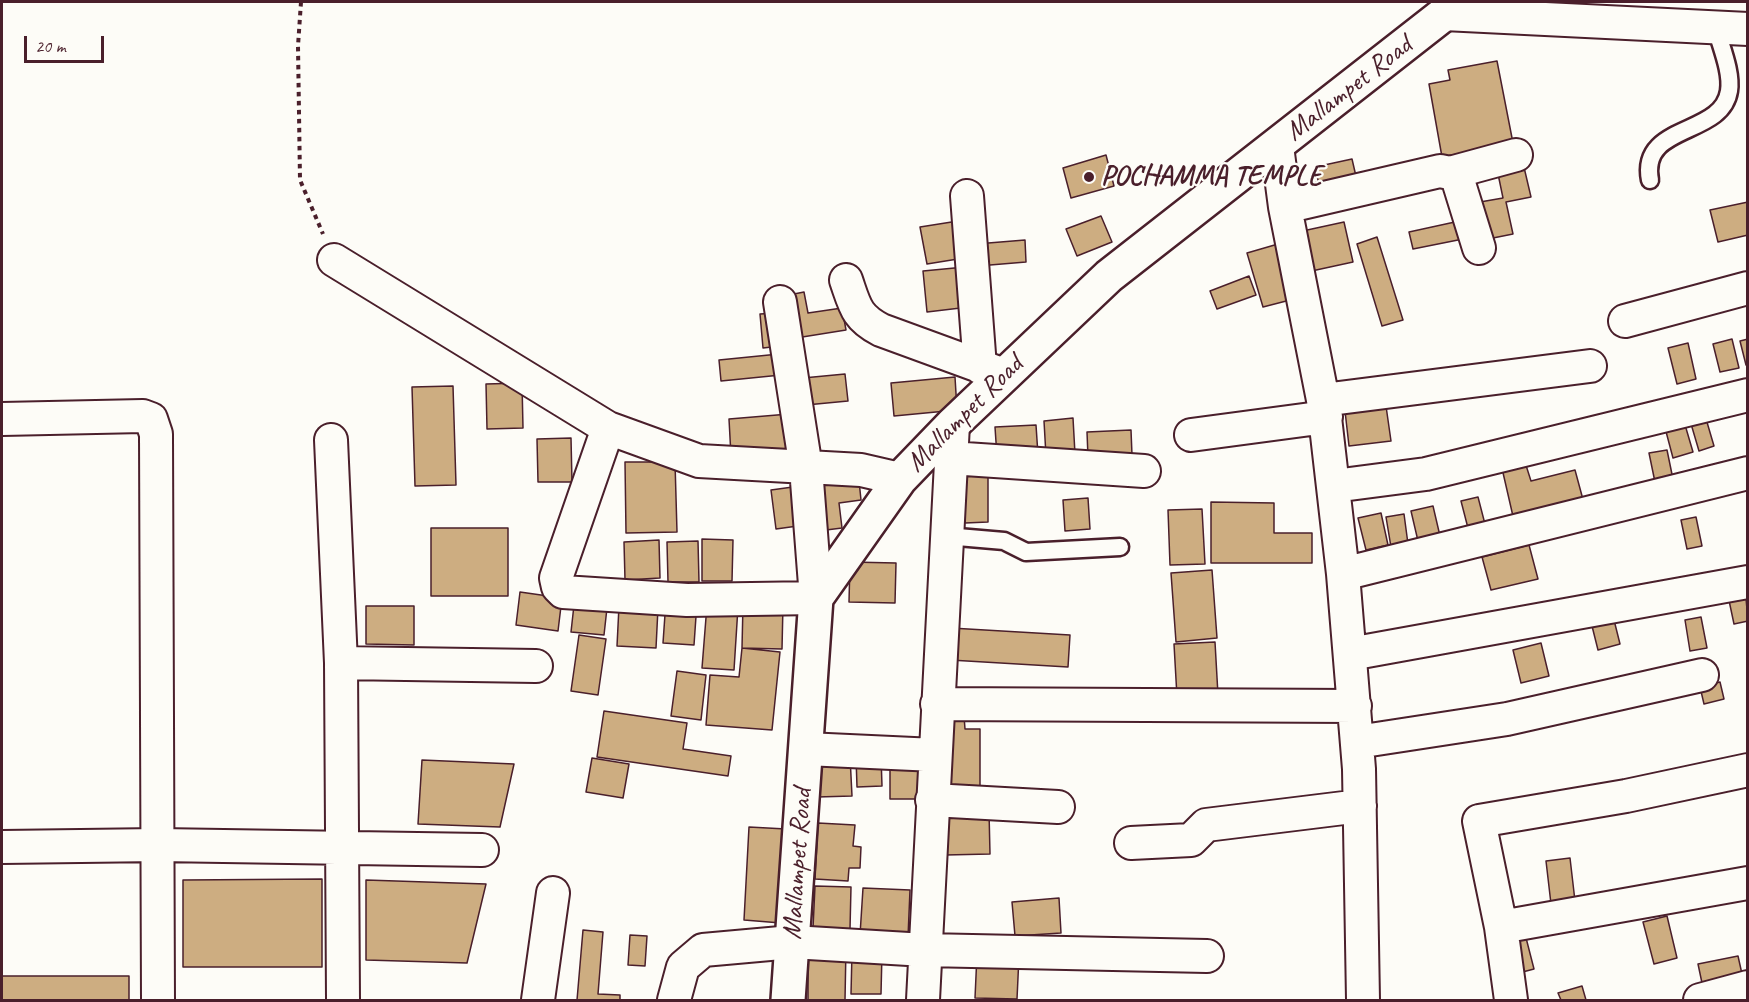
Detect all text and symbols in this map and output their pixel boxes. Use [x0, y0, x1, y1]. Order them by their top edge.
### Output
scale bar [27, 24, 106, 62]
street label: Mallampet Road [1279, 29, 1419, 149]
text: 20 m [35, 35, 66, 57]
place label: POCHAMMA TEMPLE [1101, 160, 1321, 194]
marker: POCHAMMA TEMPLE [1082, 170, 1096, 184]
street label: Mallampet Road [900, 349, 1030, 479]
street label: Mallampet Road [776, 787, 820, 941]

